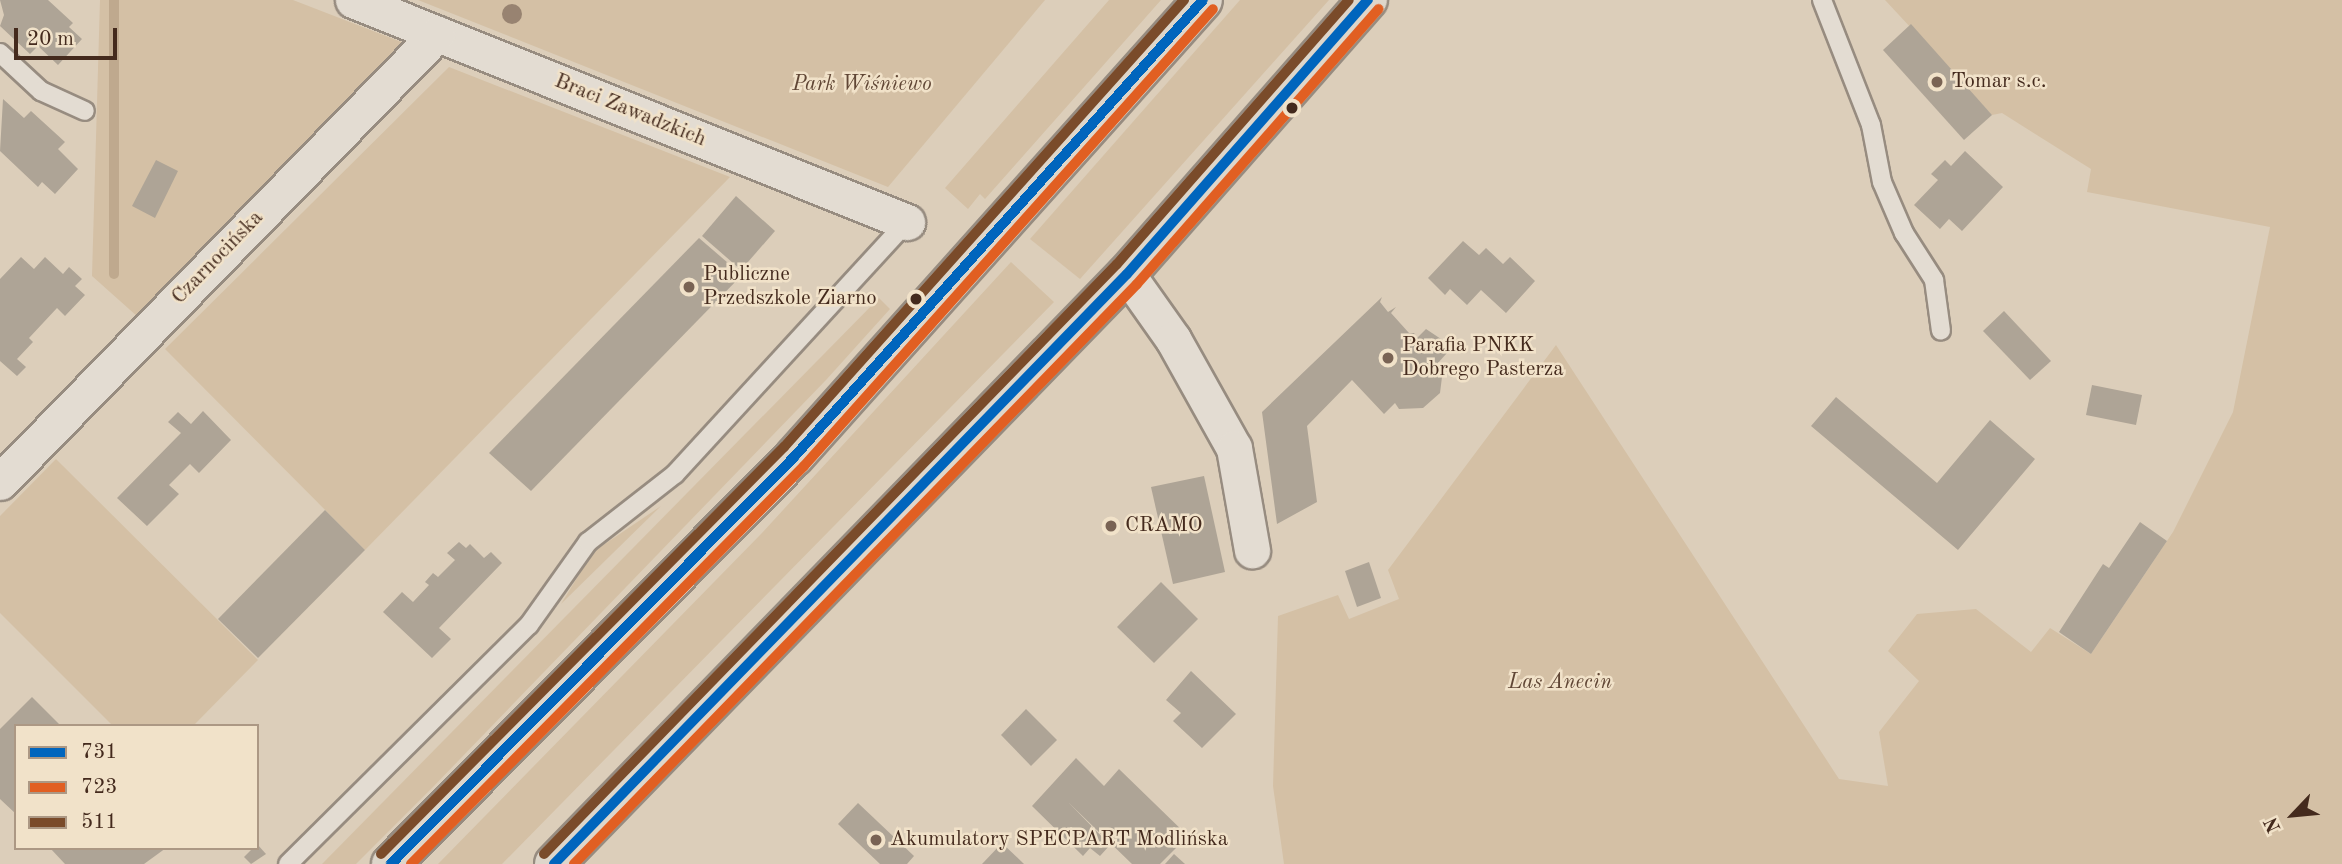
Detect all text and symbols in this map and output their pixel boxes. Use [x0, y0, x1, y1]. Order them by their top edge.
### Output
scale bar [18, 14, 121, 58]
text: 20 m [27, 29, 74, 50]
street label: Braci Zawadzkich [551, 69, 709, 153]
place label: Tomar s.c. [1951, 69, 2047, 95]
park label: Park Wiśniewo [792, 72, 932, 98]
marker: Tomar s.c. [1929, 74, 1945, 90]
unlabelled marker [1285, 101, 1299, 115]
street label: Czarnocińska [167, 206, 269, 310]
place label: Publiczne Przedszkole Ziarno [703, 262, 877, 312]
marker: Publiczne Przedszkole Ziarno [681, 279, 697, 295]
unlabelled marker [909, 292, 923, 306]
place label: Parafia PNKK Dobrego Pasterza [1402, 333, 1564, 383]
marker: Parafia PNKK Dobrego Pasterza [1380, 350, 1396, 366]
place label: CRAMO [1125, 513, 1202, 539]
marker: CRAMO [1103, 518, 1119, 534]
park label: Las Anecin [1508, 670, 1612, 696]
legend [14, 724, 259, 850]
text: 731 [81, 742, 118, 763]
text: 723 [81, 777, 118, 798]
north arrow [2258, 780, 2328, 850]
text: 511 [81, 812, 118, 833]
text: N [2262, 814, 2285, 835]
place label: Akumulatory SPECPART Modlińska [890, 827, 1228, 853]
marker: Akumulatory SPECPART Modlińska [868, 832, 884, 848]

